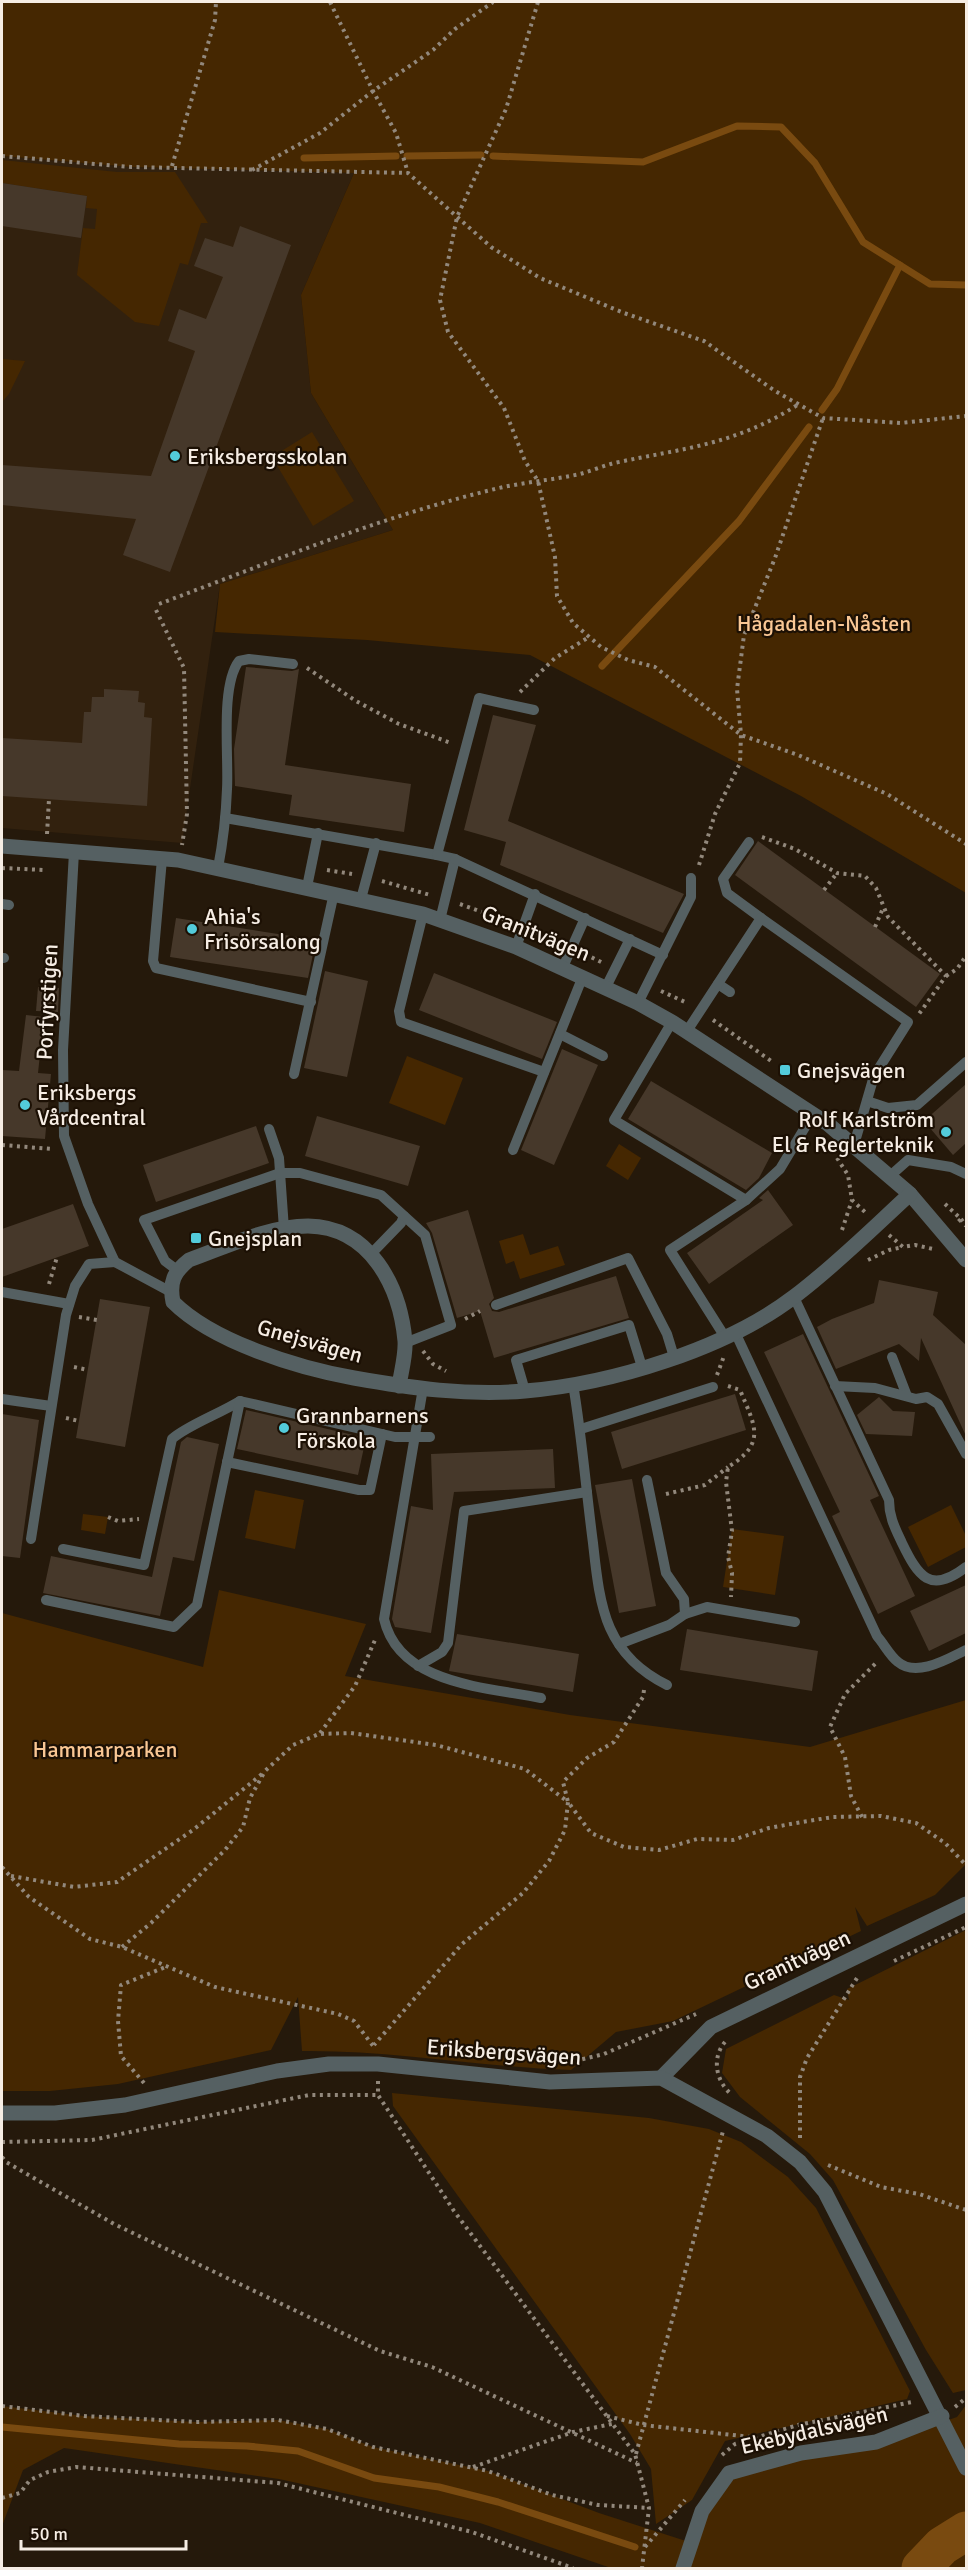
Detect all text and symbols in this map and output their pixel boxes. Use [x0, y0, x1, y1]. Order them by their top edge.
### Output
place label: Eriksbergsskolan [187, 443, 348, 470]
marker: Eriksbergsskolan [168, 449, 182, 463]
park label: Hågadalen-Nåsten [737, 610, 911, 637]
street label: Granitvägen [478, 899, 594, 967]
place label: Ahia's Frisörsalong [204, 903, 321, 955]
marker: Ahia's Frisörsalong [185, 922, 199, 936]
street label: Porfyrstigen [30, 943, 64, 1061]
place label: Gnejsvägen [797, 1057, 906, 1084]
marker: Gnejsvägen [778, 1063, 792, 1077]
place label: Eriksbergs Vårdcentral [37, 1079, 146, 1131]
marker: Eriksbergs Vårdcentral [18, 1098, 32, 1112]
place label: Rolf Karlström El & Reglerteknik [772, 1106, 934, 1158]
marker: Rolf Karlström El & Reglerteknik [939, 1125, 953, 1139]
place label: Gnejsplan [208, 1225, 302, 1252]
marker: Gnejsplan [189, 1231, 203, 1245]
street label: Gnejsvägen [254, 1313, 366, 1369]
place label: Grannbarnens Förskola [296, 1402, 429, 1454]
marker: Grannbarnens Förskola [277, 1421, 291, 1435]
park label: Hammarparken [33, 1736, 177, 1763]
street label: Granitvägen [739, 1924, 855, 1996]
street label: Eriksbergsvägen [426, 2033, 582, 2071]
street label: Ekebydalsvägen [738, 2400, 890, 2460]
scale bar [21, 2513, 186, 2551]
text: 50 m [30, 2523, 68, 2545]

